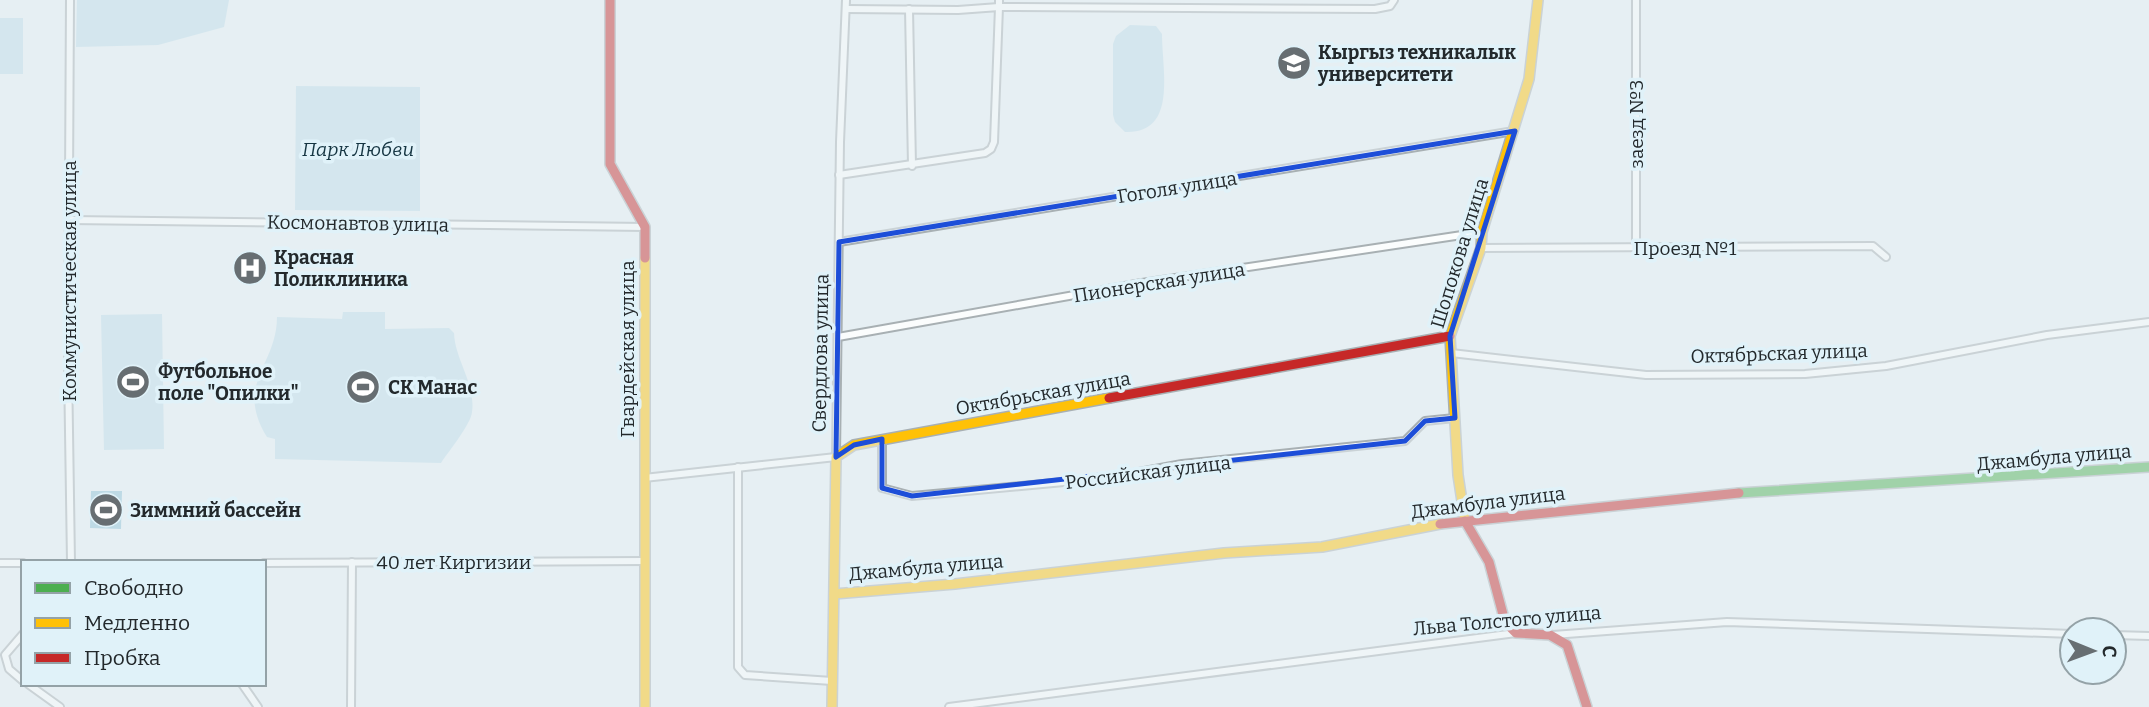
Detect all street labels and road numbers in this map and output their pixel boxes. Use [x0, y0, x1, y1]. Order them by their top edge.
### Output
street label: заезд №3 [1625, 80, 1648, 168]
street label: Коммунистическая улица [58, 160, 81, 402]
street label: Гоголя улица [1116, 167, 1239, 208]
street label: Шопокова улица [1426, 175, 1493, 331]
street label: Космонавтов улица [267, 210, 450, 237]
street label: Проезд №1 [1633, 237, 1737, 260]
street label: Пионерская улица [1072, 257, 1247, 307]
street label: Гвардейская улица [616, 260, 639, 438]
street label: Свердлова улица [808, 273, 833, 433]
street label: Октябрьская улица [1690, 339, 1869, 368]
street label: Октябрьская улица [954, 367, 1133, 420]
street label: Джамбула улица [1976, 439, 2133, 476]
street label: Российская улица [1064, 451, 1233, 494]
street label: Джамбула улица [1410, 482, 1567, 523]
street label: Джамбула улица [848, 549, 1005, 586]
street label: 40 лет Киргизии [377, 551, 531, 574]
street label: Льва Толстого улица [1412, 601, 1603, 640]

